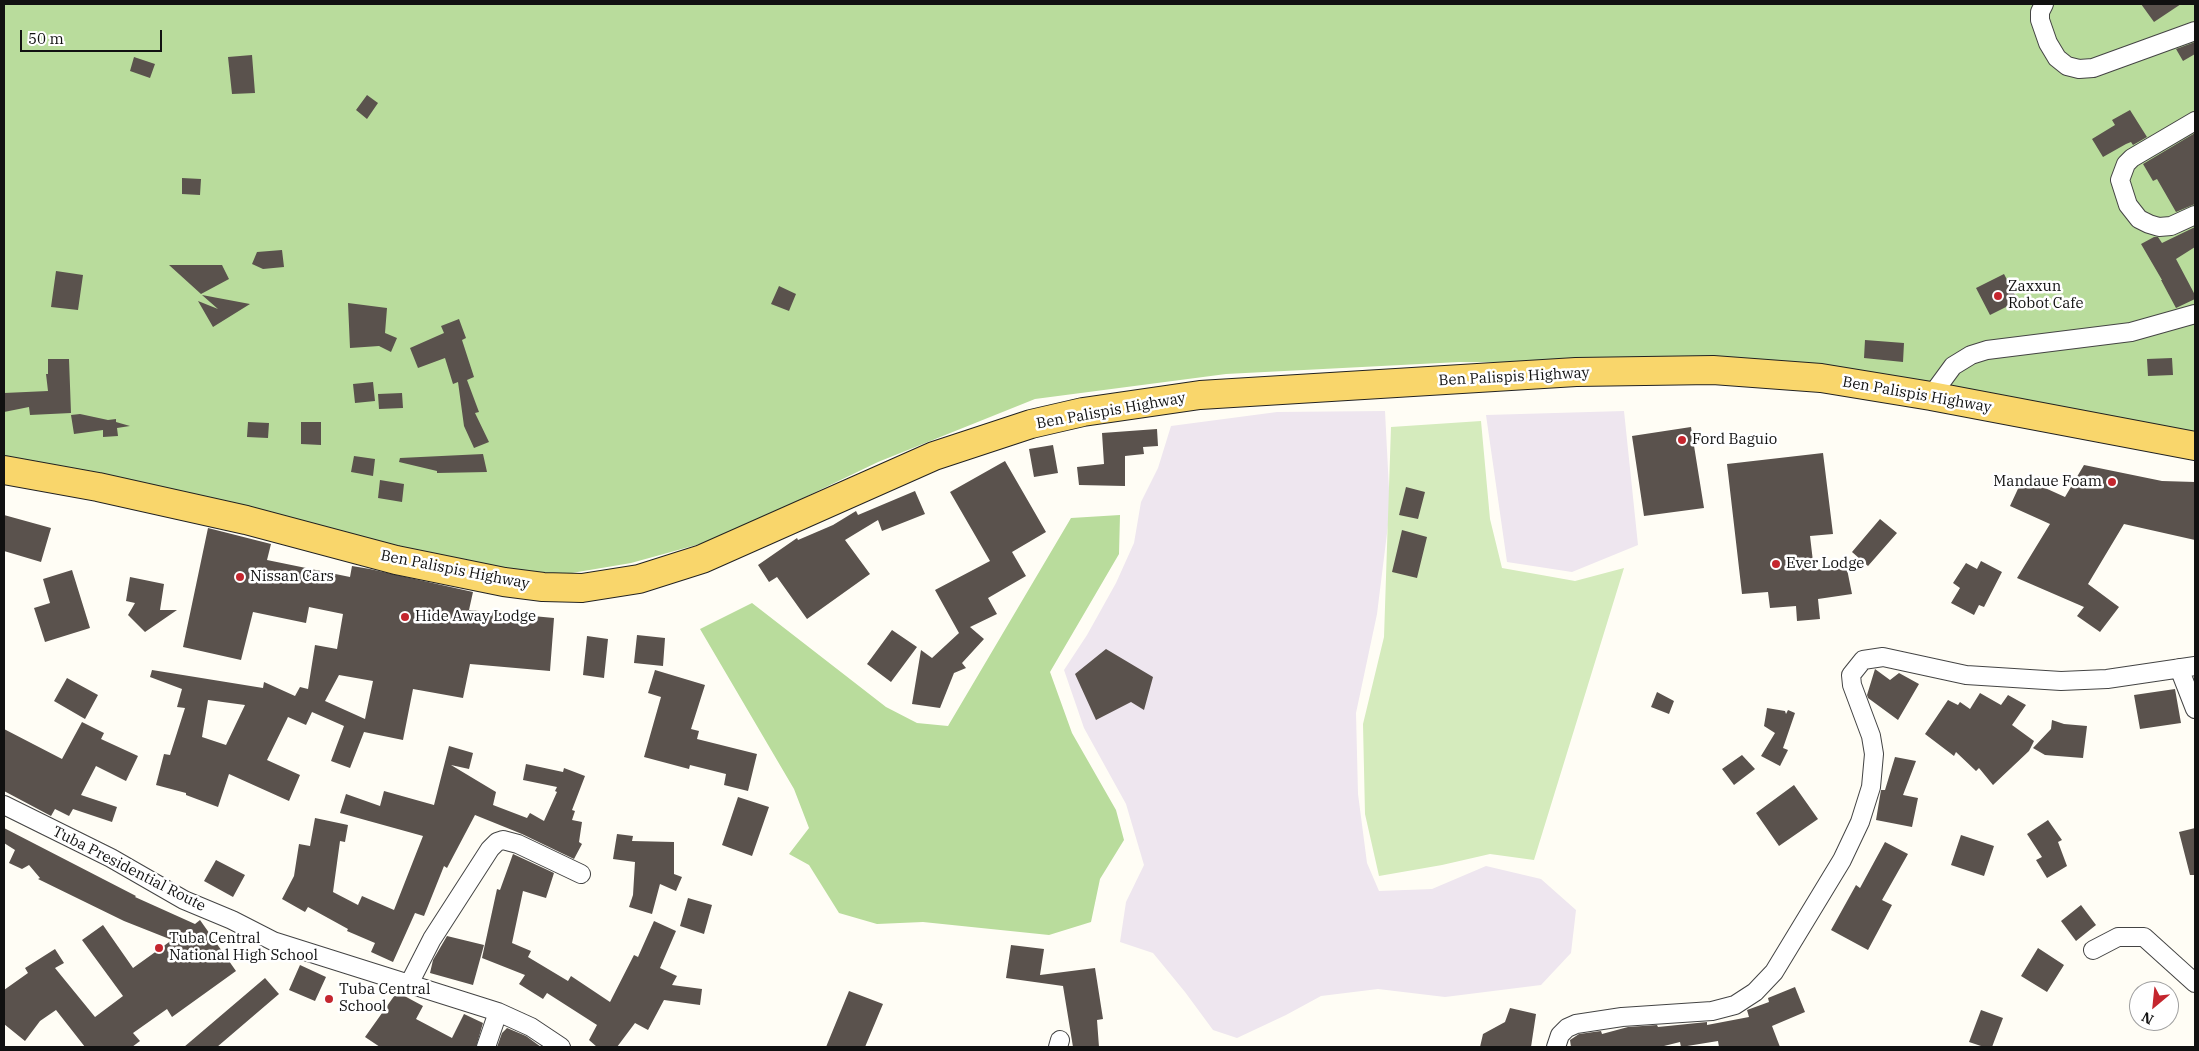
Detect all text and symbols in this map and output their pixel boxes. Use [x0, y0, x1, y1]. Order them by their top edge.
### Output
scale bar [22, 20, 165, 52]
text: 50 m [28, 29, 64, 48]
place label: Zaxxun Robot Cafe [2008, 278, 2083, 313]
marker: Zaxxun Robot Cafe [1992, 290, 2004, 302]
street label: Ben Palispis Highway [1438, 364, 1590, 390]
street label: Ben Palispis Highway [1841, 373, 1993, 417]
street label: Ben Palispis Highway [1035, 389, 1187, 433]
place label: Ford Baguio [1692, 431, 1777, 449]
marker: Ford Baguio [1676, 434, 1688, 446]
place label: Mandaue Foam [1993, 473, 2102, 491]
marker: Mandaue Foam [2106, 476, 2118, 488]
street label: Ben Palispis Highway [379, 547, 531, 593]
place label: Ever Lodge [1786, 555, 1864, 573]
marker: Ever Lodge [1770, 558, 1782, 570]
place label: Nissan Cars [250, 568, 334, 586]
marker: Nissan Cars [234, 571, 246, 583]
place label: Hide Away Lodge [415, 608, 536, 626]
marker: Hide Away Lodge [399, 611, 411, 623]
street label: Tuba Presidential Route [49, 823, 209, 915]
place label: Tuba Central National High School [169, 930, 318, 965]
marker: Tuba Central National High School [153, 942, 165, 954]
place label: Tuba Central School [339, 981, 430, 1016]
north arrow [2129, 981, 2179, 1031]
marker: Tuba Central School [323, 993, 335, 1005]
text: N [2138, 1008, 2157, 1029]

